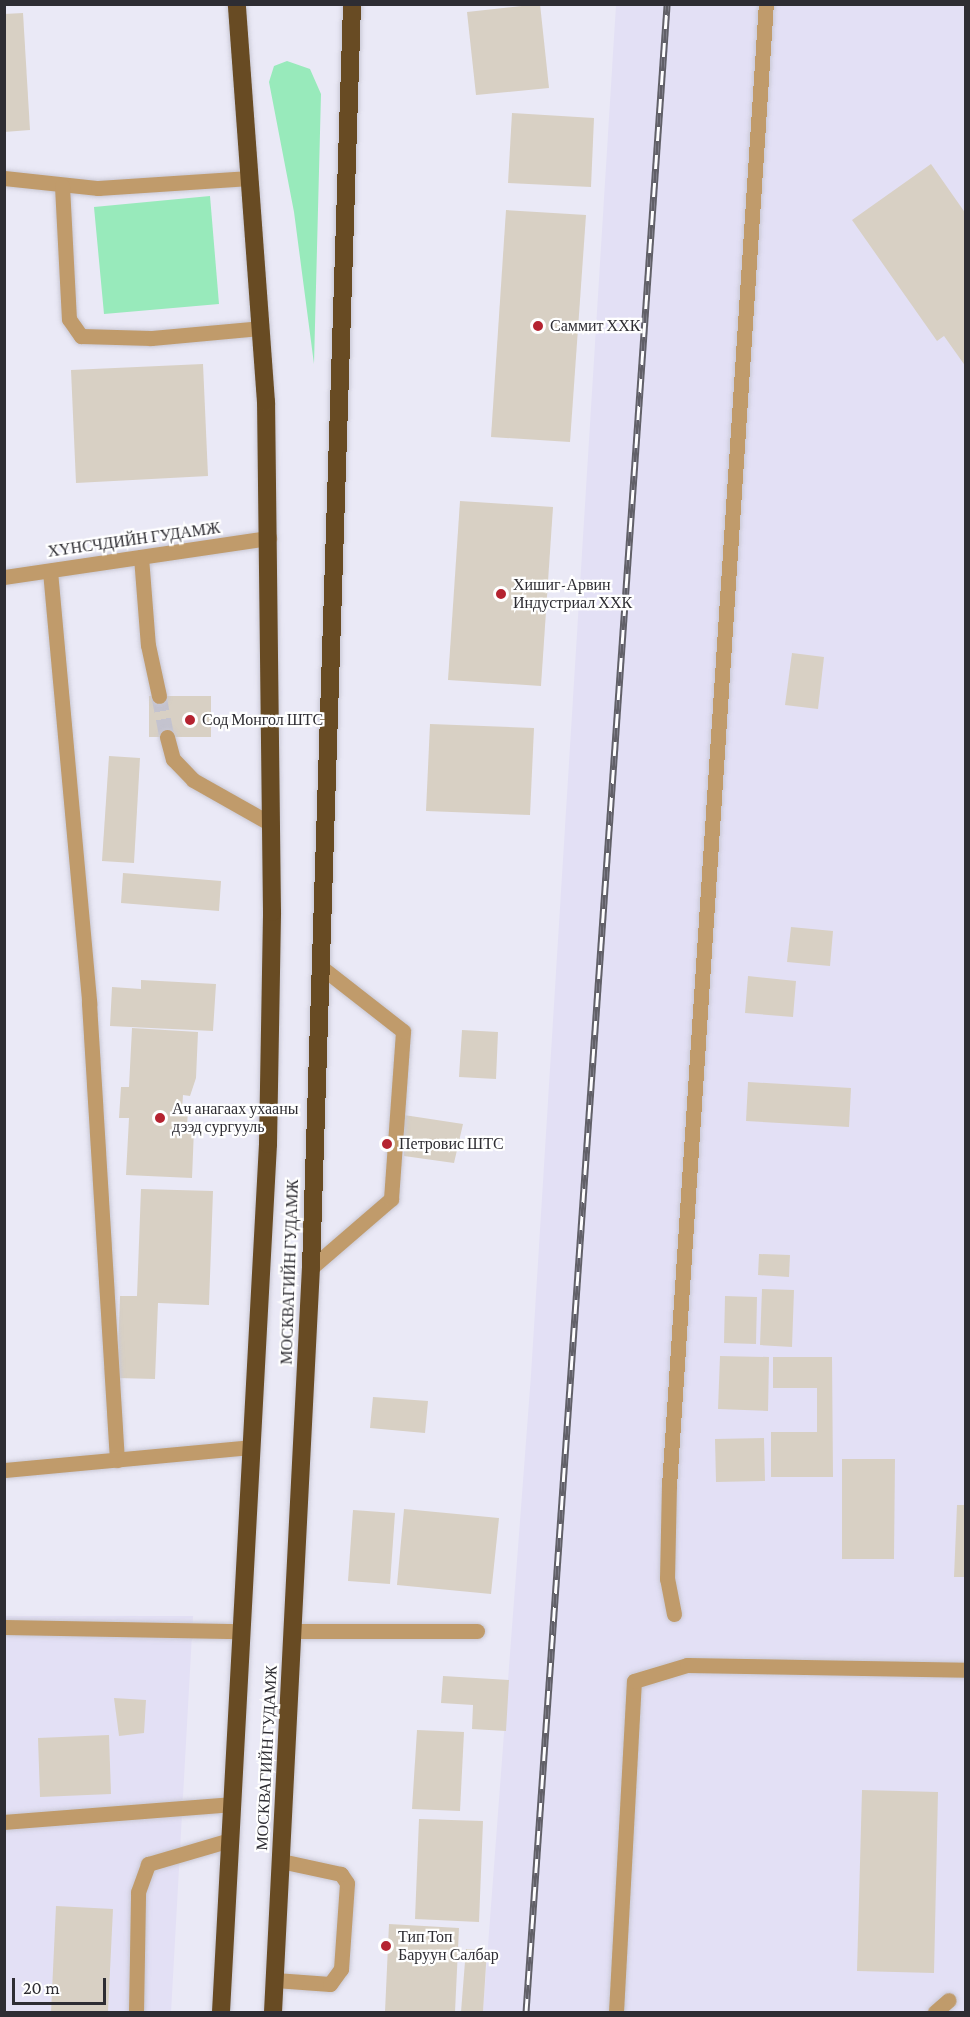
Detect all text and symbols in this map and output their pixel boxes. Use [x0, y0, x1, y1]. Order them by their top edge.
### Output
place label: Саммит ХХК [550, 316, 640, 336]
marker: Саммит ХХК [531, 319, 545, 333]
street label: ХҮНСЧДИЙН ГУДАМЖ [47, 518, 221, 562]
place label: Хишиг-Арвин Индустриал ХХК [513, 575, 632, 613]
marker: Хишиг-Арвин Индустриал ХХК [494, 587, 508, 601]
place label: Сод Монгол ШТС [202, 710, 323, 730]
marker: Сод Монгол ШТС [183, 713, 197, 727]
place label: Ач анагаах ухааны дээд сургууль [172, 1099, 298, 1137]
marker: Ач анагаах ухааны дээд сургууль [153, 1111, 167, 1125]
place label: Петровис ШТС [399, 1134, 504, 1154]
marker: Петровис ШТС [380, 1137, 394, 1151]
street label: МОСКВАГИЙН ГУДАМЖ [277, 1179, 303, 1365]
street label: МОСКВАГИЙН ГУДАМЖ [253, 1665, 281, 1851]
place label: Тип Топ Баруун Салбар [398, 1927, 499, 1965]
marker: Тип Топ Баруун Салбар [379, 1939, 393, 1953]
scale bar [15, 1966, 110, 2004]
text: 20 m [23, 1978, 60, 1998]

